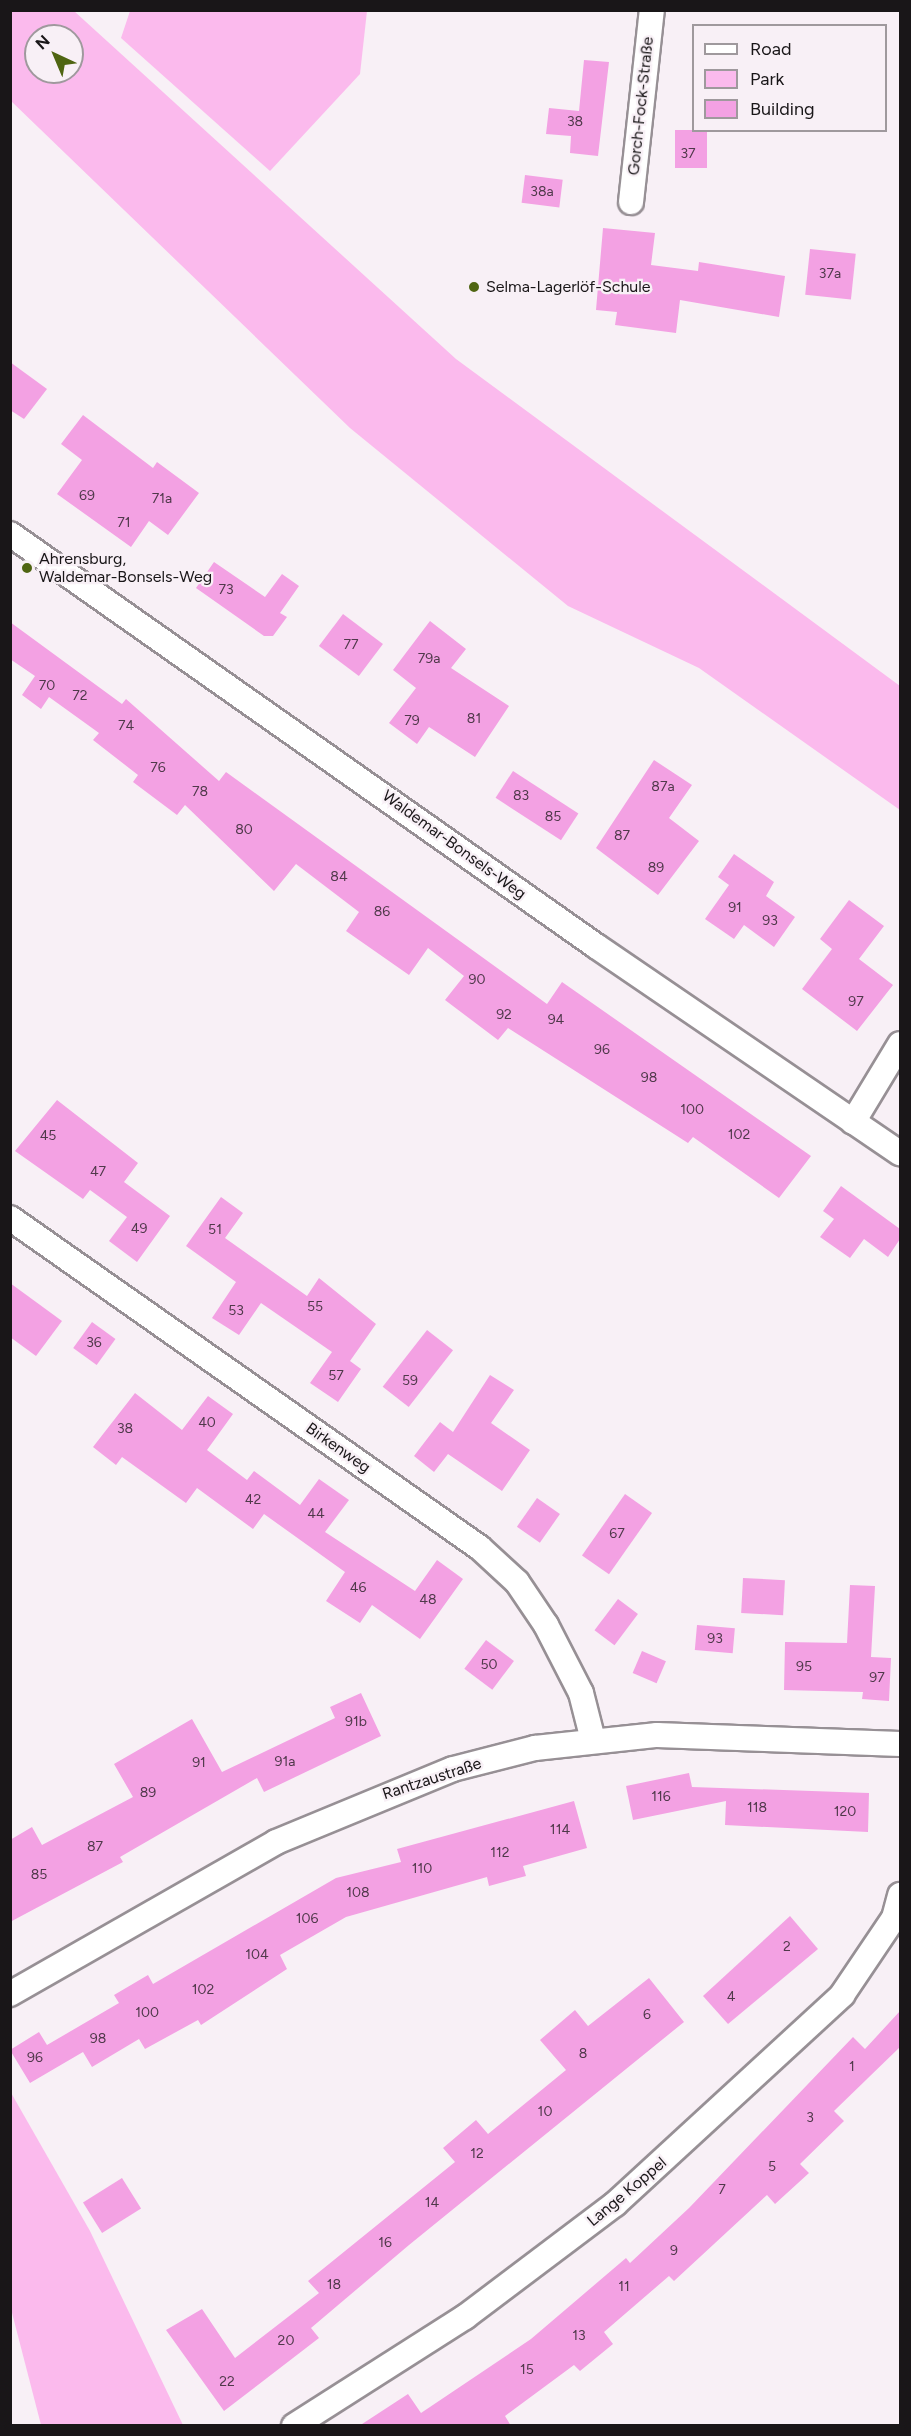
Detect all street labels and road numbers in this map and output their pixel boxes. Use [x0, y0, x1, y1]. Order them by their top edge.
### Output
street label: Gorch-Fock-Straße [624, 36, 658, 176]
street label: Waldemar-Bonsels-Weg [378, 786, 530, 904]
street label: Birkenweg [302, 1419, 374, 1477]
street label: Rantzaustraße [380, 1754, 484, 1804]
street label: Lange Koppel [583, 2153, 671, 2231]

